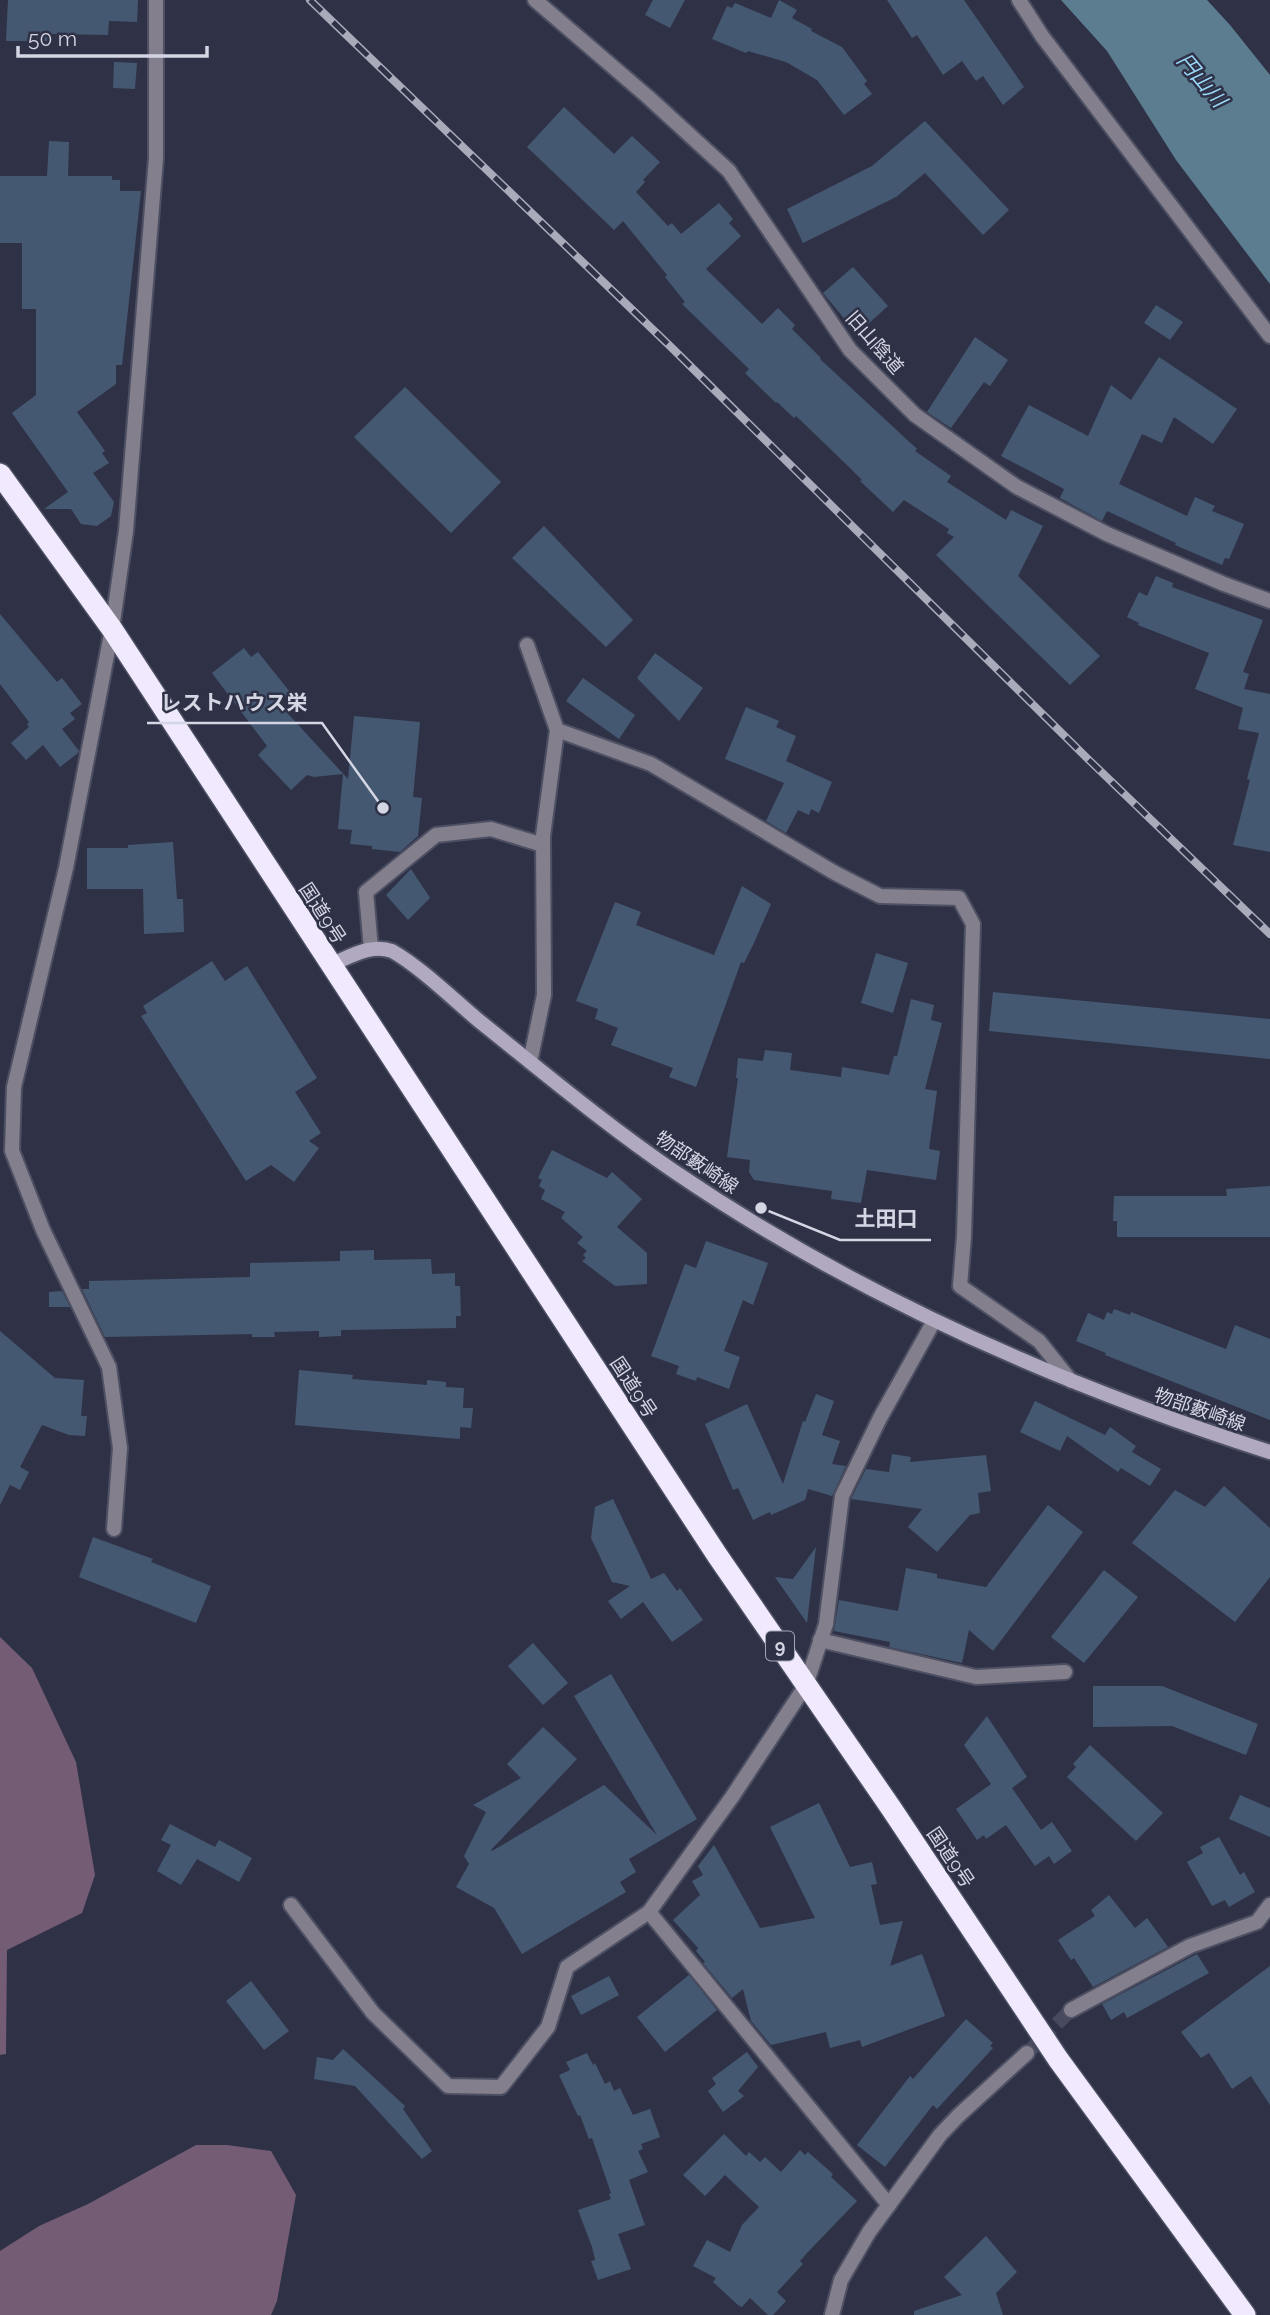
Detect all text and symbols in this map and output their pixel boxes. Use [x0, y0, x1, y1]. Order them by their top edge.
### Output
scale bar [18, 14, 206, 58]
text: 50 m [28, 26, 77, 51]
water label: 円山川 [1172, 48, 1233, 114]
street label: 旧山陰道 [842, 306, 908, 378]
callout: レストハウス栄 [147, 681, 322, 723]
text: レストハウス栄 [161, 690, 308, 715]
street label: 国道9号 [295, 878, 351, 948]
street label: 物部藪崎線 [651, 1126, 743, 1198]
callout: 土田口 [840, 1198, 931, 1240]
text: 土田口 [855, 1206, 918, 1231]
street label: 国道9号 [606, 1352, 662, 1422]
street label: 物部藪崎線 [1151, 1383, 1249, 1435]
road number: 9 [766, 1632, 794, 1660]
street label: 国道9号 [923, 1823, 979, 1891]

